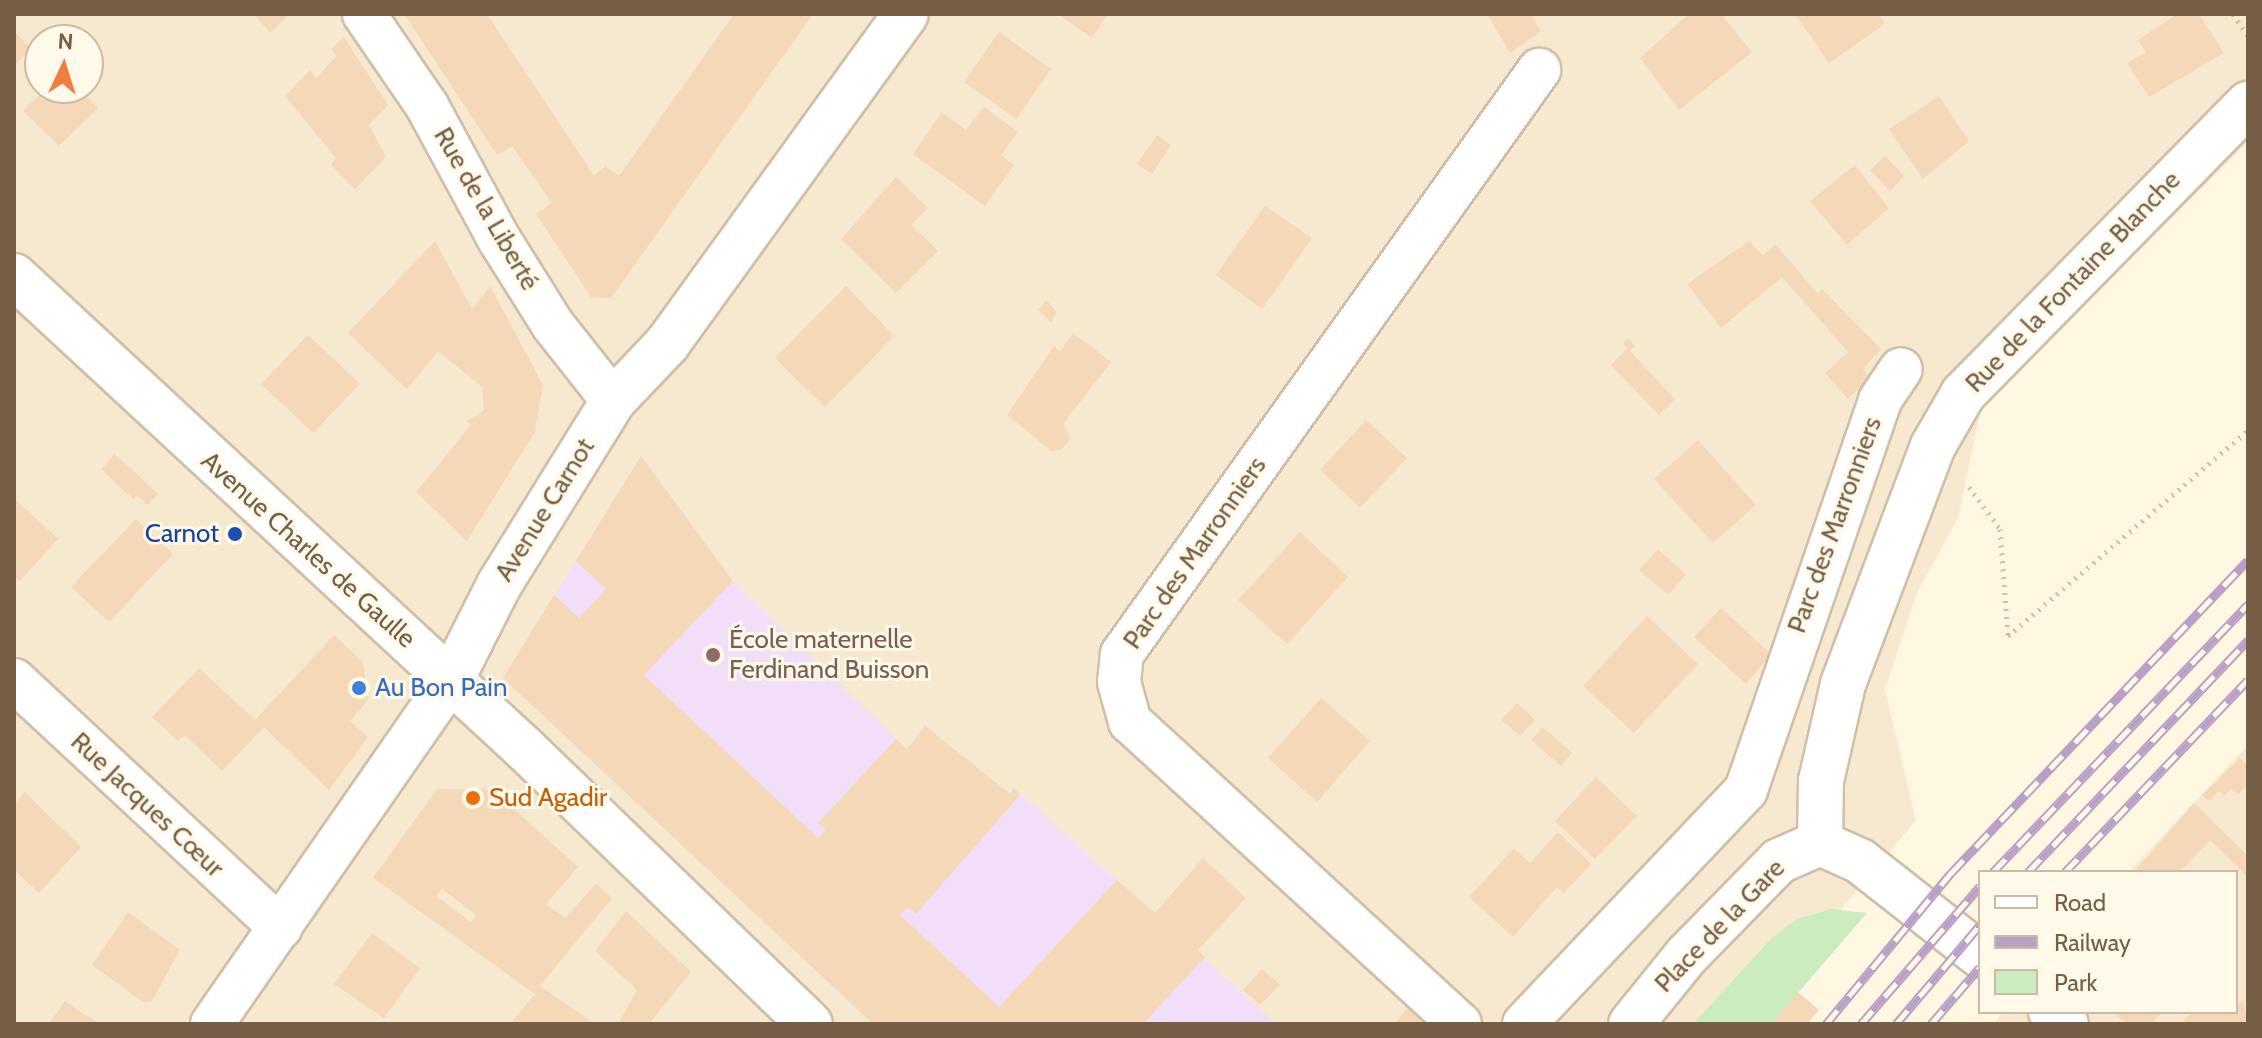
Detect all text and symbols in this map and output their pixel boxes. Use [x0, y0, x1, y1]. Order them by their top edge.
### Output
north arrow [24, 24, 104, 104]
text: N [57, 28, 74, 56]
street label: Rue de la Liberté [427, 122, 545, 296]
street label: Rue de la Fontaine Blanche [1959, 165, 2187, 399]
street label: Parc des Marronniers [1781, 413, 1889, 637]
street label: Avenue Carnot [489, 433, 601, 587]
street label: Avenue Charles de Gaulle [194, 446, 422, 654]
street label: Parc des Marronniers [1117, 451, 1273, 655]
place label: Carnot [145, 518, 219, 550]
marker: Carnot [226, 525, 244, 543]
place label: École maternelle Ferdinand Buisson [729, 624, 929, 686]
marker: École maternelle Ferdinand Buisson [704, 646, 722, 664]
place label: Au Bon Pain [375, 672, 507, 704]
marker: Au Bon Pain [350, 679, 368, 697]
street label: Rue Jacques Cœur [64, 726, 230, 884]
place label: Sud Agadir [489, 782, 607, 814]
marker: Sud Agadir [464, 789, 482, 807]
street label: Place de la Gare [1649, 853, 1791, 999]
legend [1978, 870, 2238, 1014]
text: Road [2054, 888, 2106, 917]
text: Railway [2054, 928, 2131, 957]
text: Park [2054, 968, 2097, 997]

